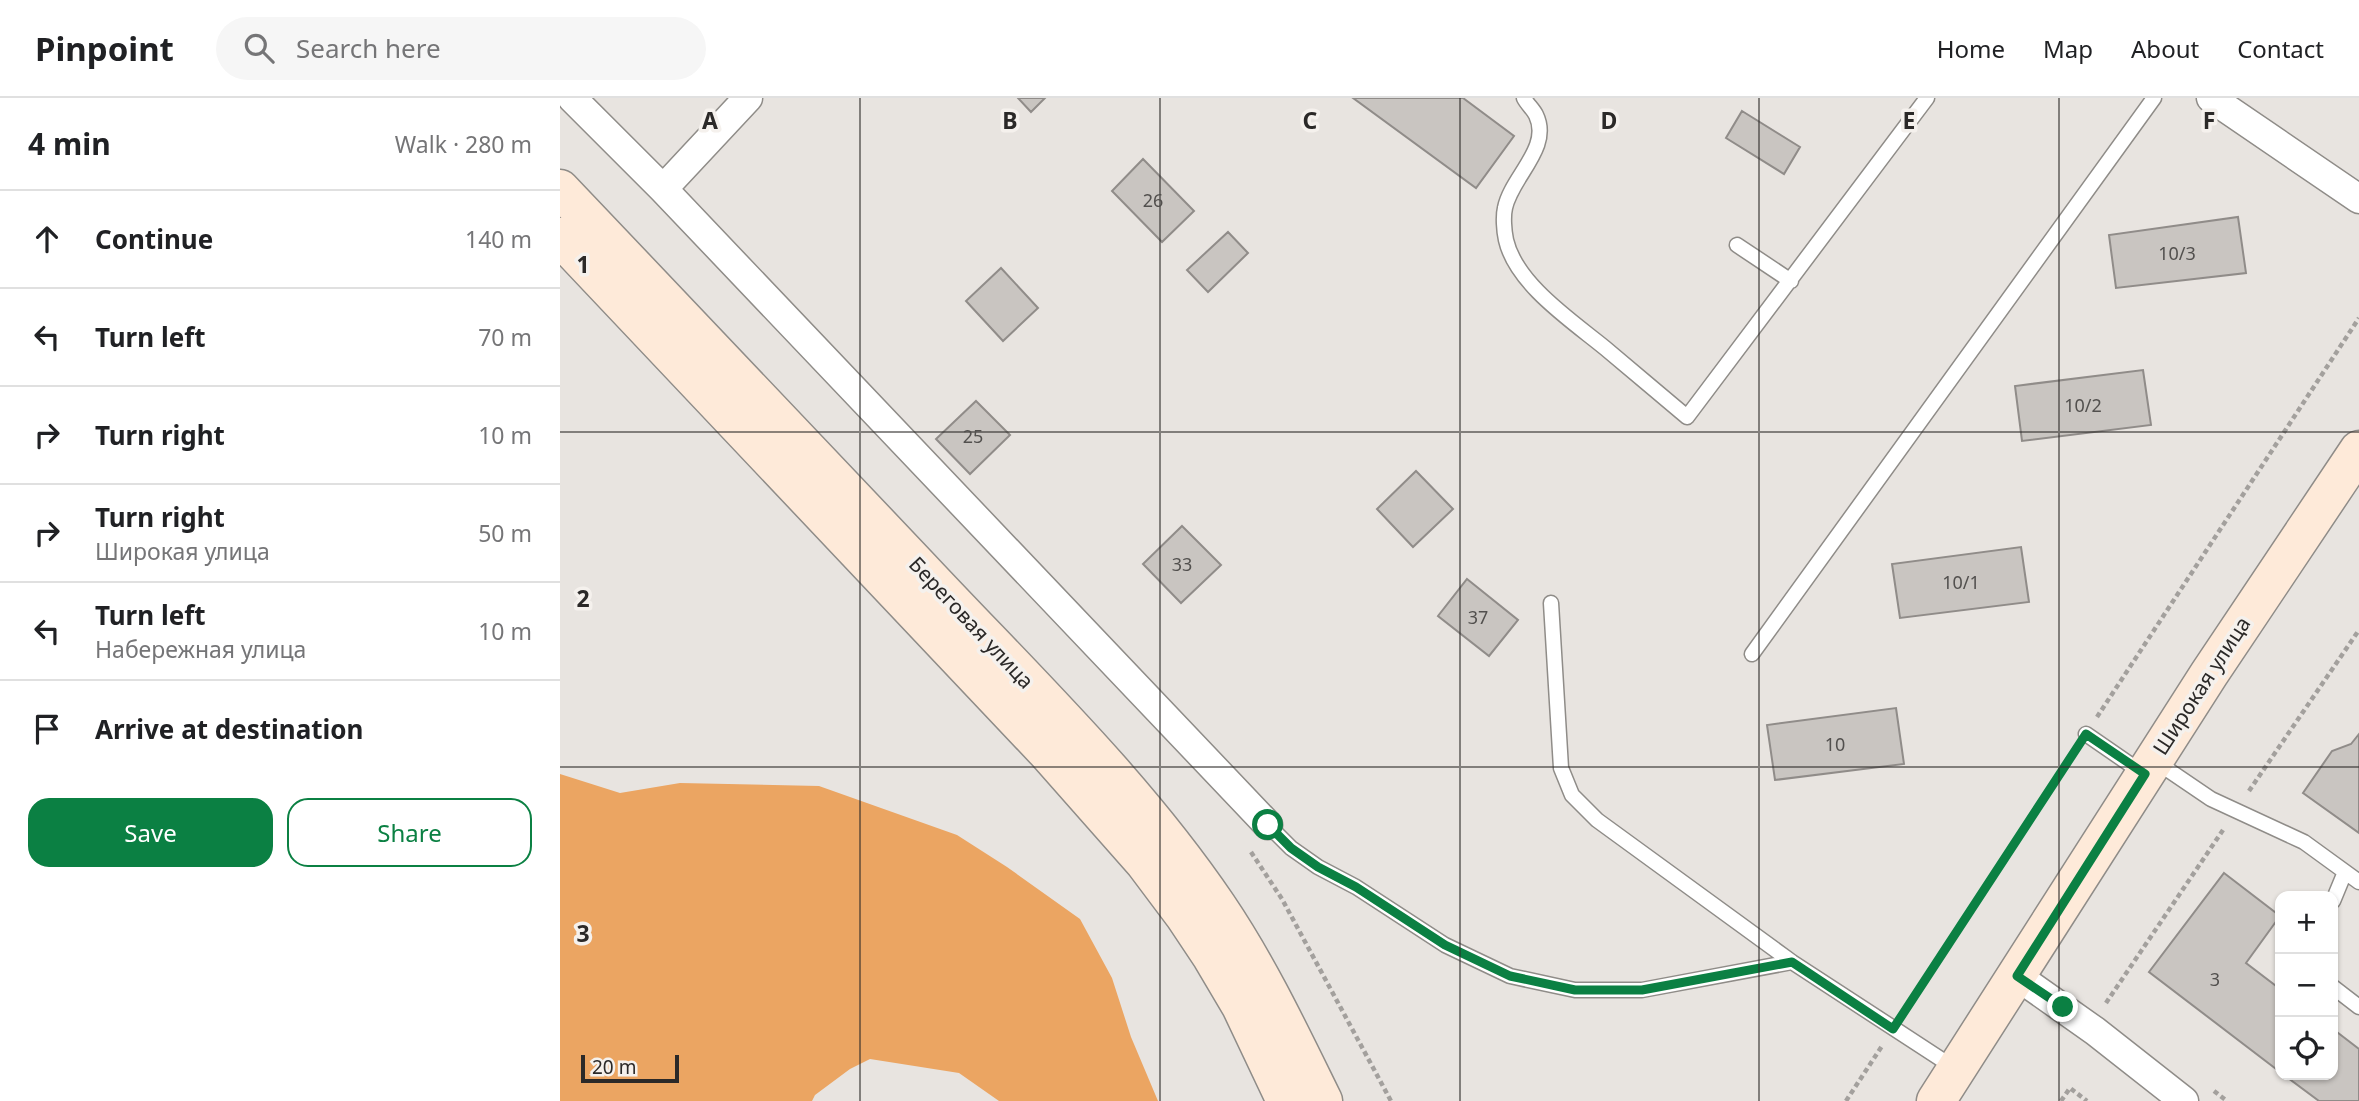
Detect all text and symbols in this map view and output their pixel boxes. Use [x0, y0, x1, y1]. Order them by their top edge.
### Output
search box [216, 17, 706, 80]
text: Pinpoint [35, 26, 174, 71]
icon: search [240, 29, 278, 67]
text: Search here [296, 30, 441, 66]
text: Home [1937, 32, 2005, 65]
text: Map [2043, 32, 2093, 65]
text: About [2131, 32, 2199, 65]
text: Contact [2237, 32, 2324, 65]
text: A [702, 104, 718, 136]
text: B [1002, 104, 1018, 136]
text: C [1303, 104, 1318, 136]
text: D [1601, 104, 1617, 136]
text: E [1903, 104, 1915, 136]
text: F [2203, 104, 2215, 136]
text: 4 min [28, 123, 111, 164]
text: Walk · 280 m [395, 128, 532, 160]
house number: 26 [1143, 188, 1163, 212]
icon: ahead [28, 220, 66, 258]
text: Continue [95, 221, 213, 257]
text: 140 m [465, 223, 532, 255]
house number: 10/3 [2158, 241, 2196, 265]
text: 1 [576, 248, 590, 280]
icon: left [28, 318, 66, 356]
text: Turn left [95, 319, 206, 355]
text: 70 m [478, 321, 532, 353]
house number: 10/2 [2064, 393, 2102, 417]
icon: right [28, 416, 66, 454]
text: Turn right [95, 417, 225, 453]
text: 10 m [478, 419, 532, 451]
house number: 25 [963, 424, 983, 448]
text: Turn right [95, 499, 225, 535]
icon: right [28, 514, 66, 552]
text: 50 m [478, 517, 532, 549]
text: Широкая улица [95, 535, 270, 567]
street label: Береговая улица [903, 550, 1040, 694]
house number: 33 [1172, 552, 1192, 576]
house number: 10/1 [1942, 570, 1980, 594]
text: 2 [576, 582, 590, 614]
text: Turn left [95, 597, 206, 633]
house number: 37 [1468, 605, 1488, 629]
street label: Широкая улица [2146, 611, 2256, 760]
icon: left [28, 612, 66, 650]
text: 10 m [478, 615, 532, 647]
text: Набережная улица [95, 633, 306, 665]
icon: arrive [28, 710, 66, 748]
text: Arrive at destination [95, 711, 364, 747]
house number: 10 [1825, 732, 1845, 756]
button: Save [28, 798, 273, 867]
button: Share [287, 798, 532, 867]
route start [1252, 809, 1283, 840]
map controls [2275, 891, 2338, 1080]
button: + [2275, 891, 2338, 954]
text: 3 [576, 917, 590, 949]
button: − [2275, 954, 2338, 1017]
house number: 3 [2210, 967, 2220, 991]
route end [2047, 991, 2078, 1022]
button: locate [2275, 1017, 2338, 1080]
scale bar [581, 1052, 679, 1084]
text: 20 m [592, 1054, 636, 1080]

